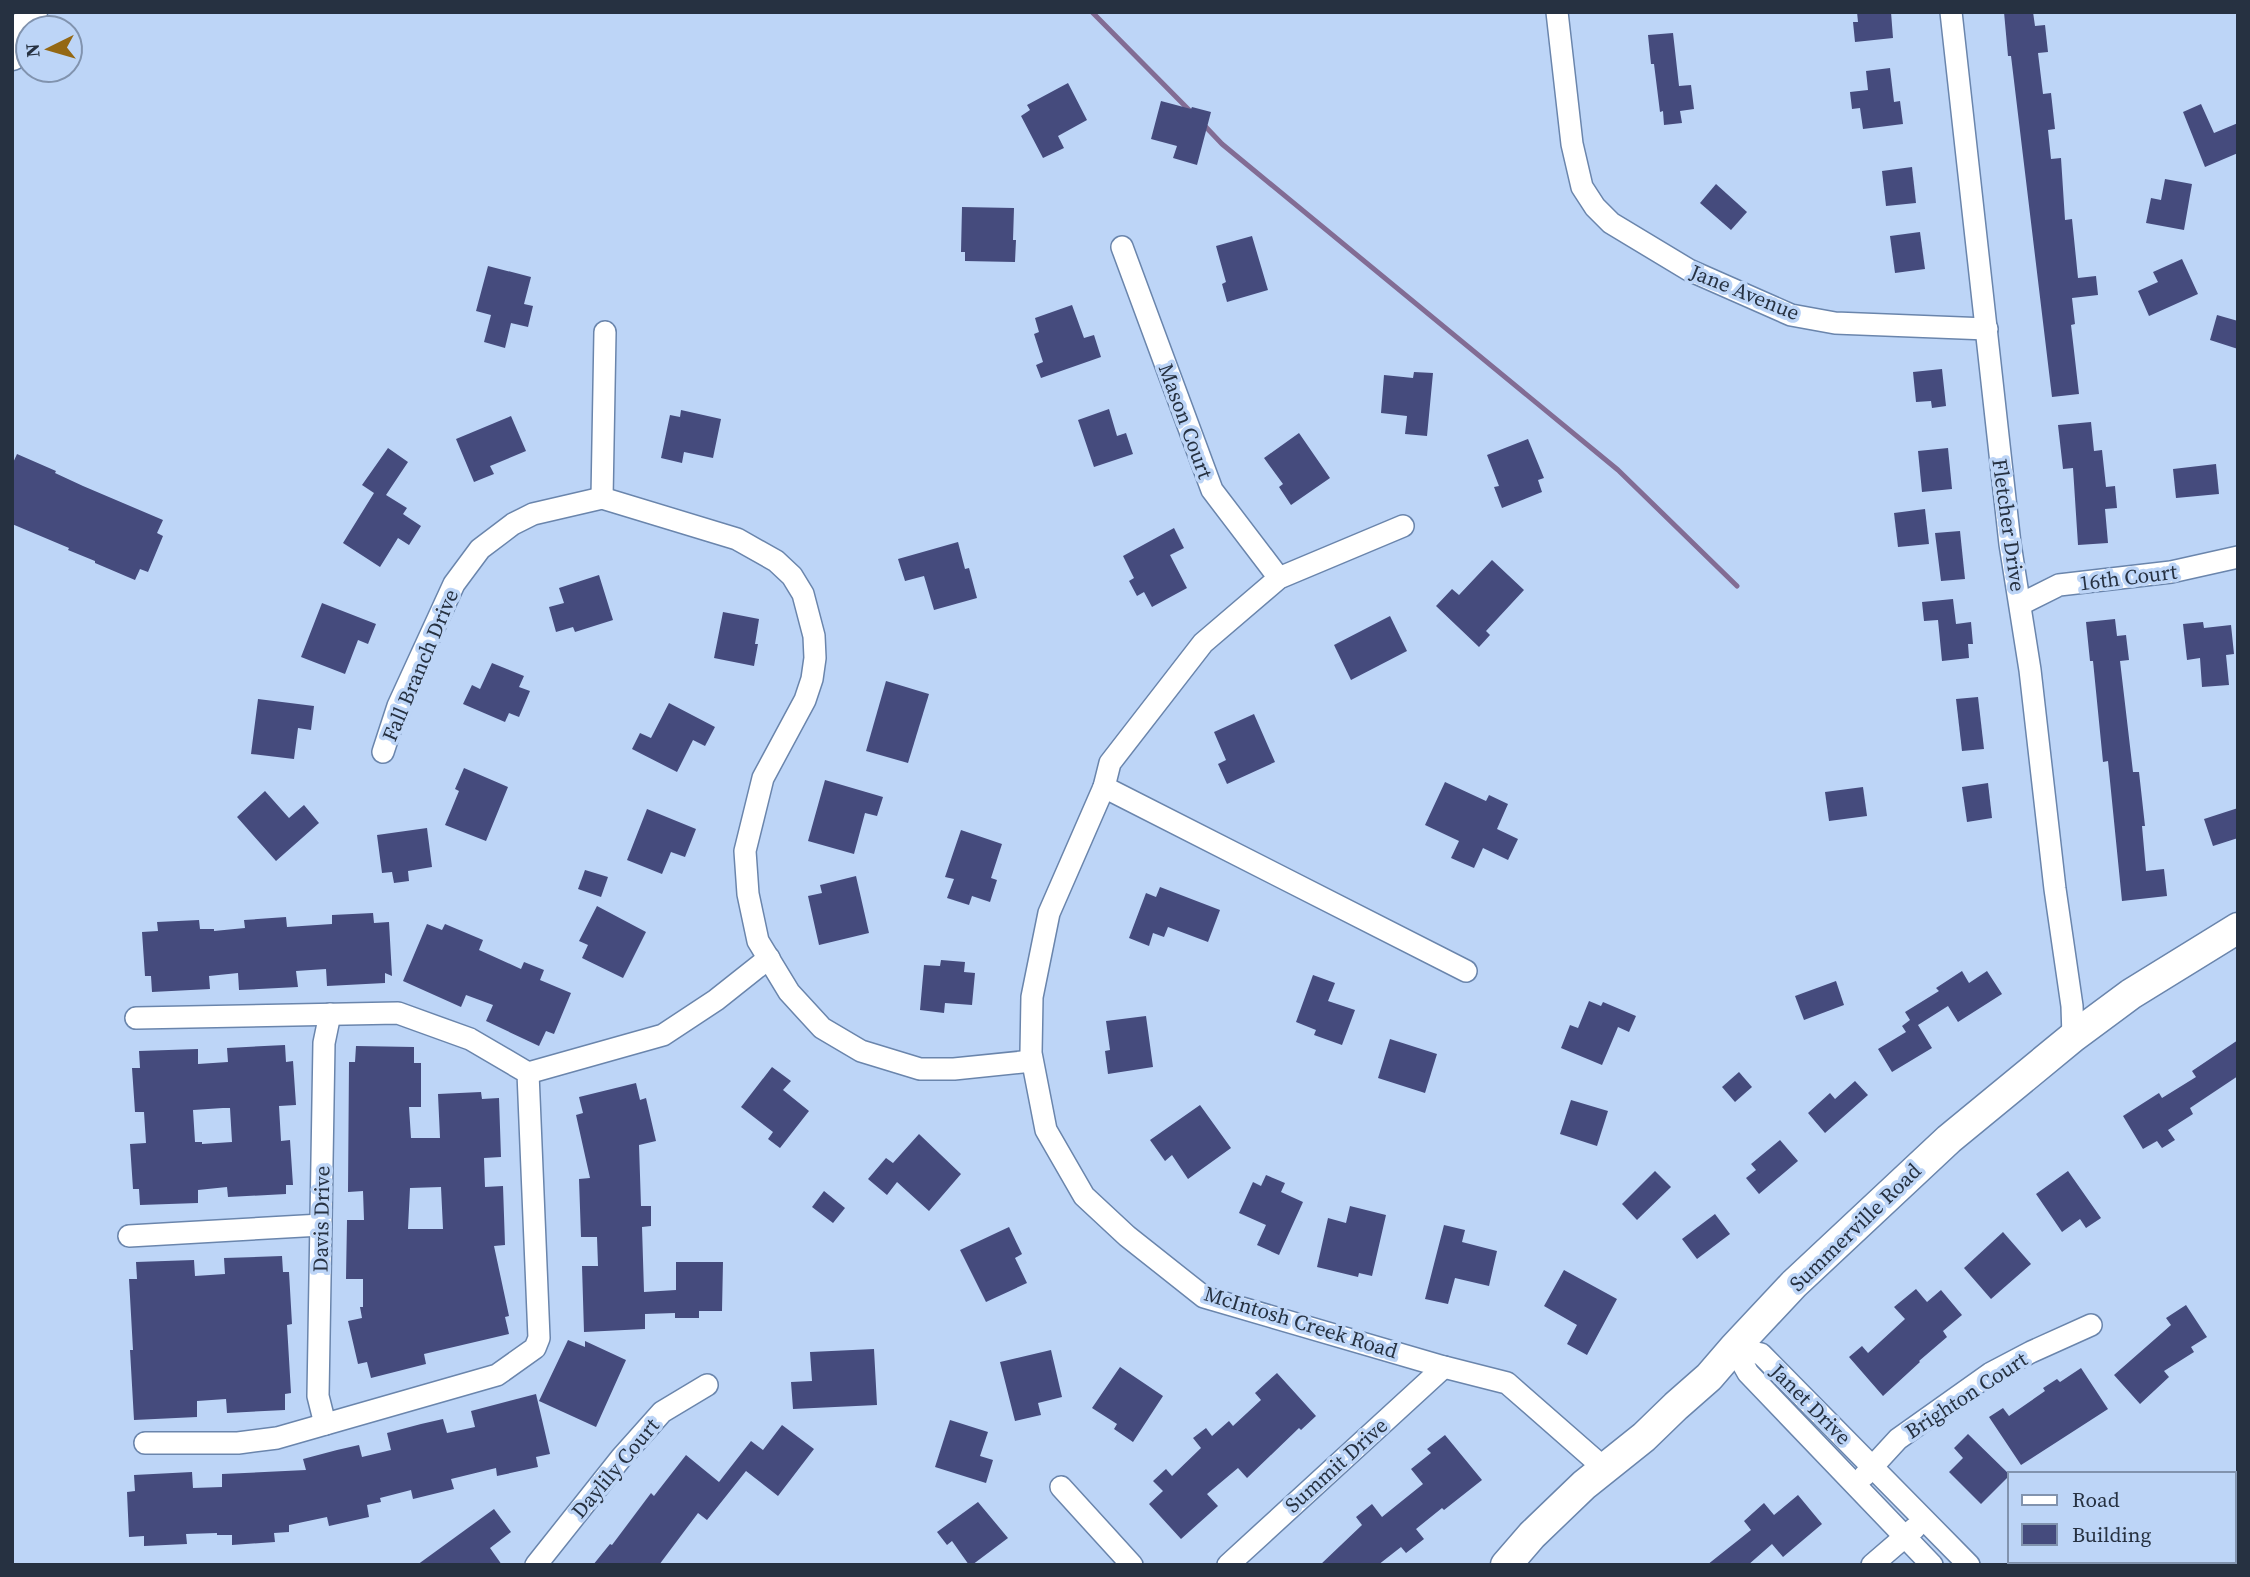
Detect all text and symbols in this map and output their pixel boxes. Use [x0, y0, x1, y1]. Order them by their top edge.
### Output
north arrow [14, 14, 84, 84]
text: N [18, 42, 46, 59]
street label: Jane Avenue [1685, 257, 1804, 327]
street label: Mason Court [1152, 359, 1220, 483]
street label: Fletcher Drive [1985, 457, 2033, 593]
street label: 16th Court [2077, 557, 2179, 597]
street label: Fall Branch Drive [375, 584, 465, 746]
street label: Summerville Road [1783, 1156, 1927, 1298]
street label: Davis Drive [306, 1165, 336, 1273]
street label: McIntosh Creek Road [1201, 1279, 1401, 1365]
street label: Brighton Court [1899, 1345, 2033, 1445]
street label: Janet Drive [1763, 1356, 1858, 1451]
street label: Daylily Court [564, 1411, 666, 1524]
street label: Summit Drive [1278, 1411, 1394, 1519]
legend [2008, 1472, 2236, 1563]
text: Road [2072, 1485, 2120, 1514]
text: Building [2072, 1520, 2151, 1549]

